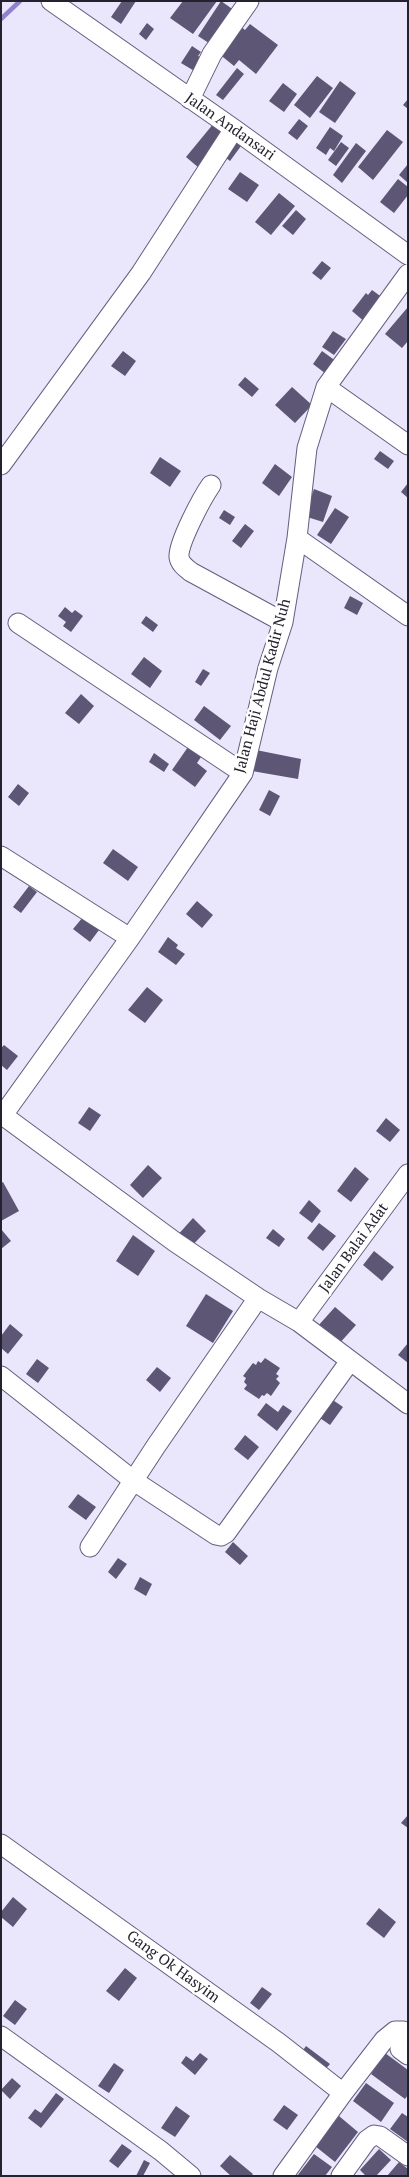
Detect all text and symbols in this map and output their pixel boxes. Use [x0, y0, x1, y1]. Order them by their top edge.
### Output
street label: Jalan Andansari [182, 89, 278, 165]
street label: Jalan Haji Abdul Kadir Nuh [231, 597, 295, 775]
street label: Jalan Balai Adat [316, 1200, 392, 1296]
street label: Gang Ok Hasyim [123, 1927, 223, 2007]

